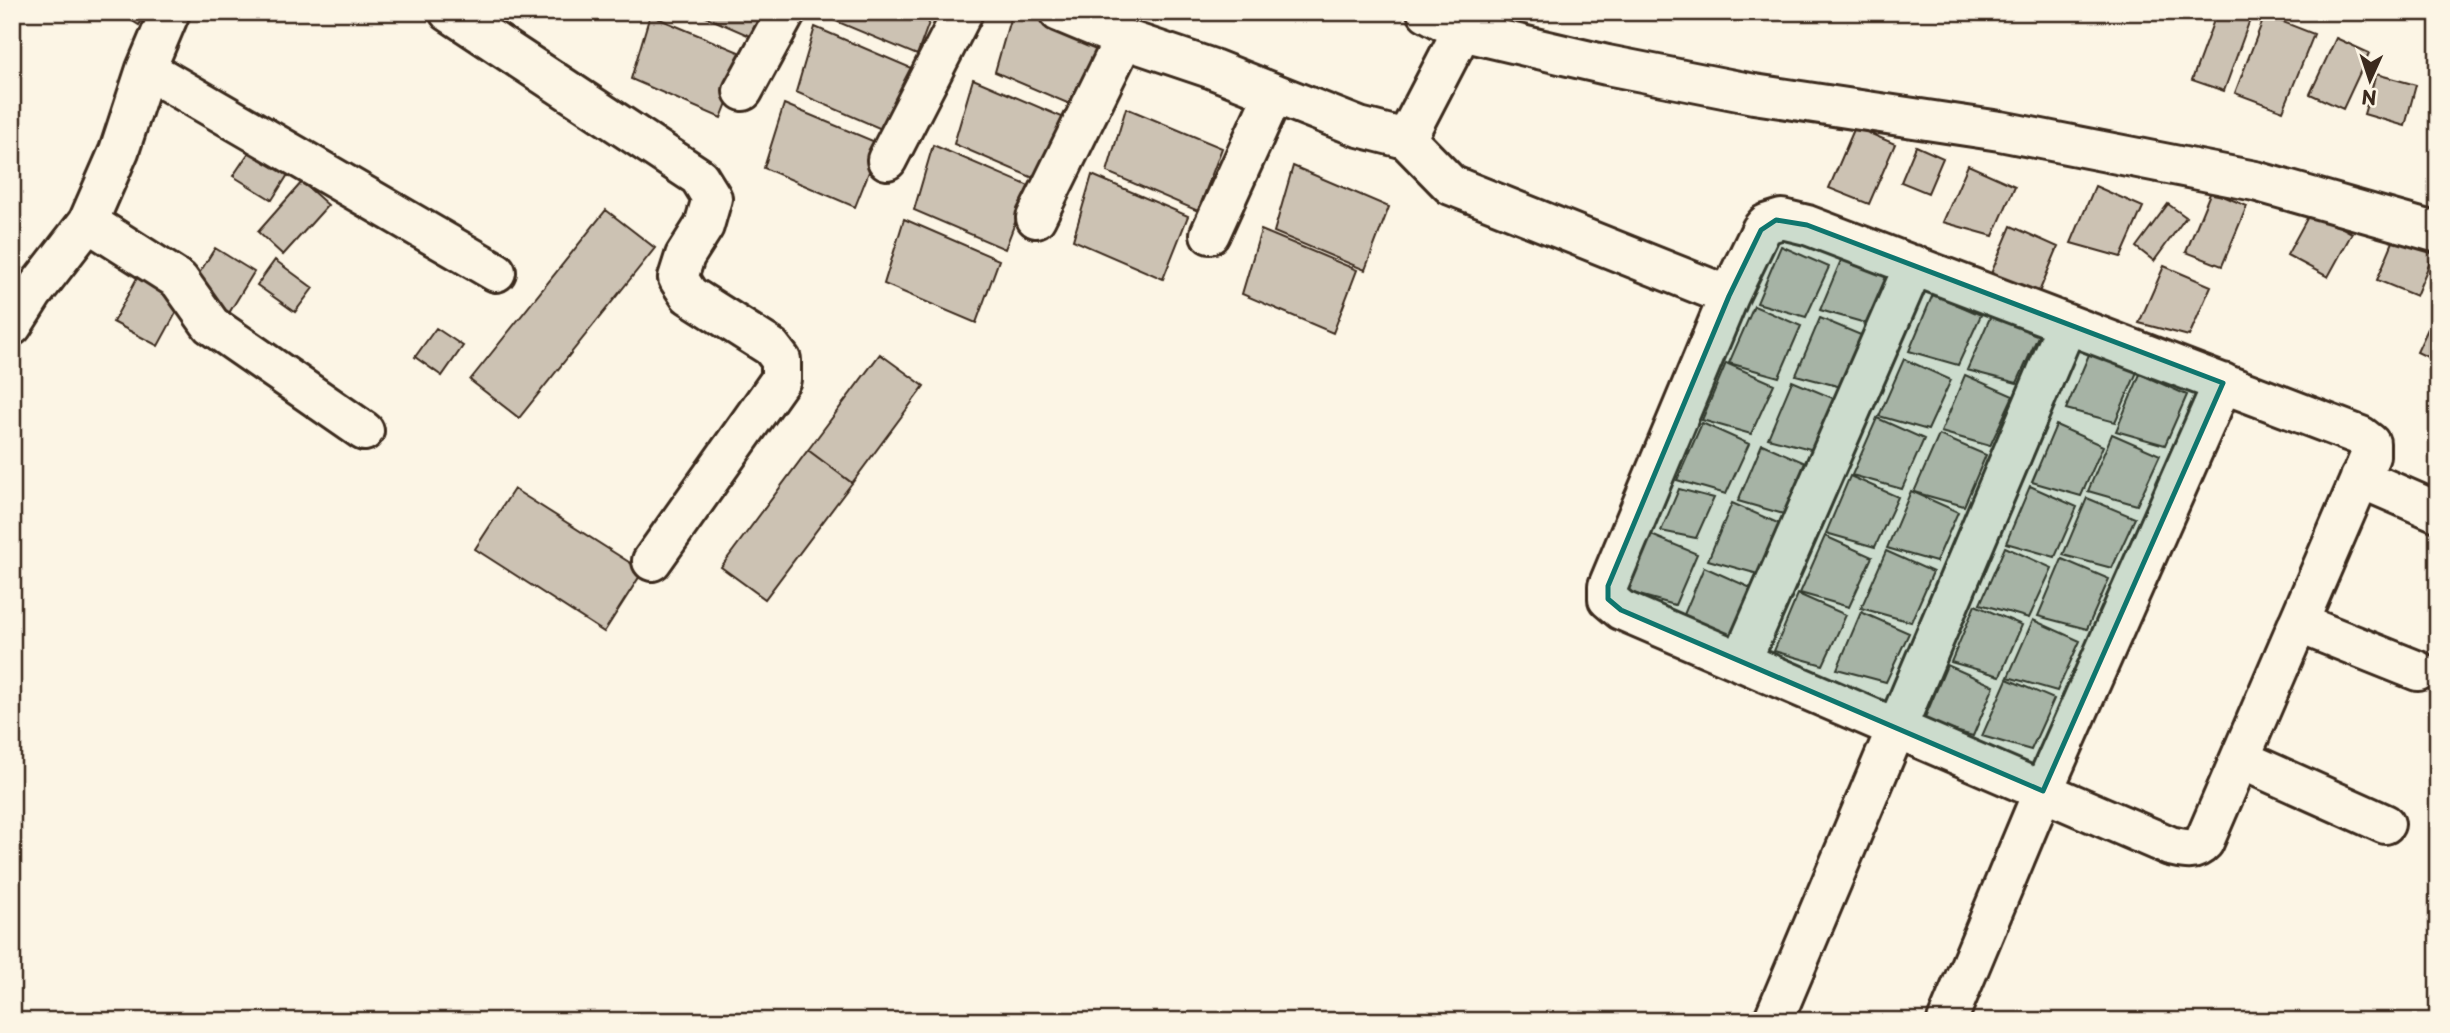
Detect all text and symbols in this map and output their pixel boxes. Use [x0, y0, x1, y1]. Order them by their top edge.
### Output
north arrow [2334, 46, 2404, 116]
text: N [2361, 84, 2377, 112]

